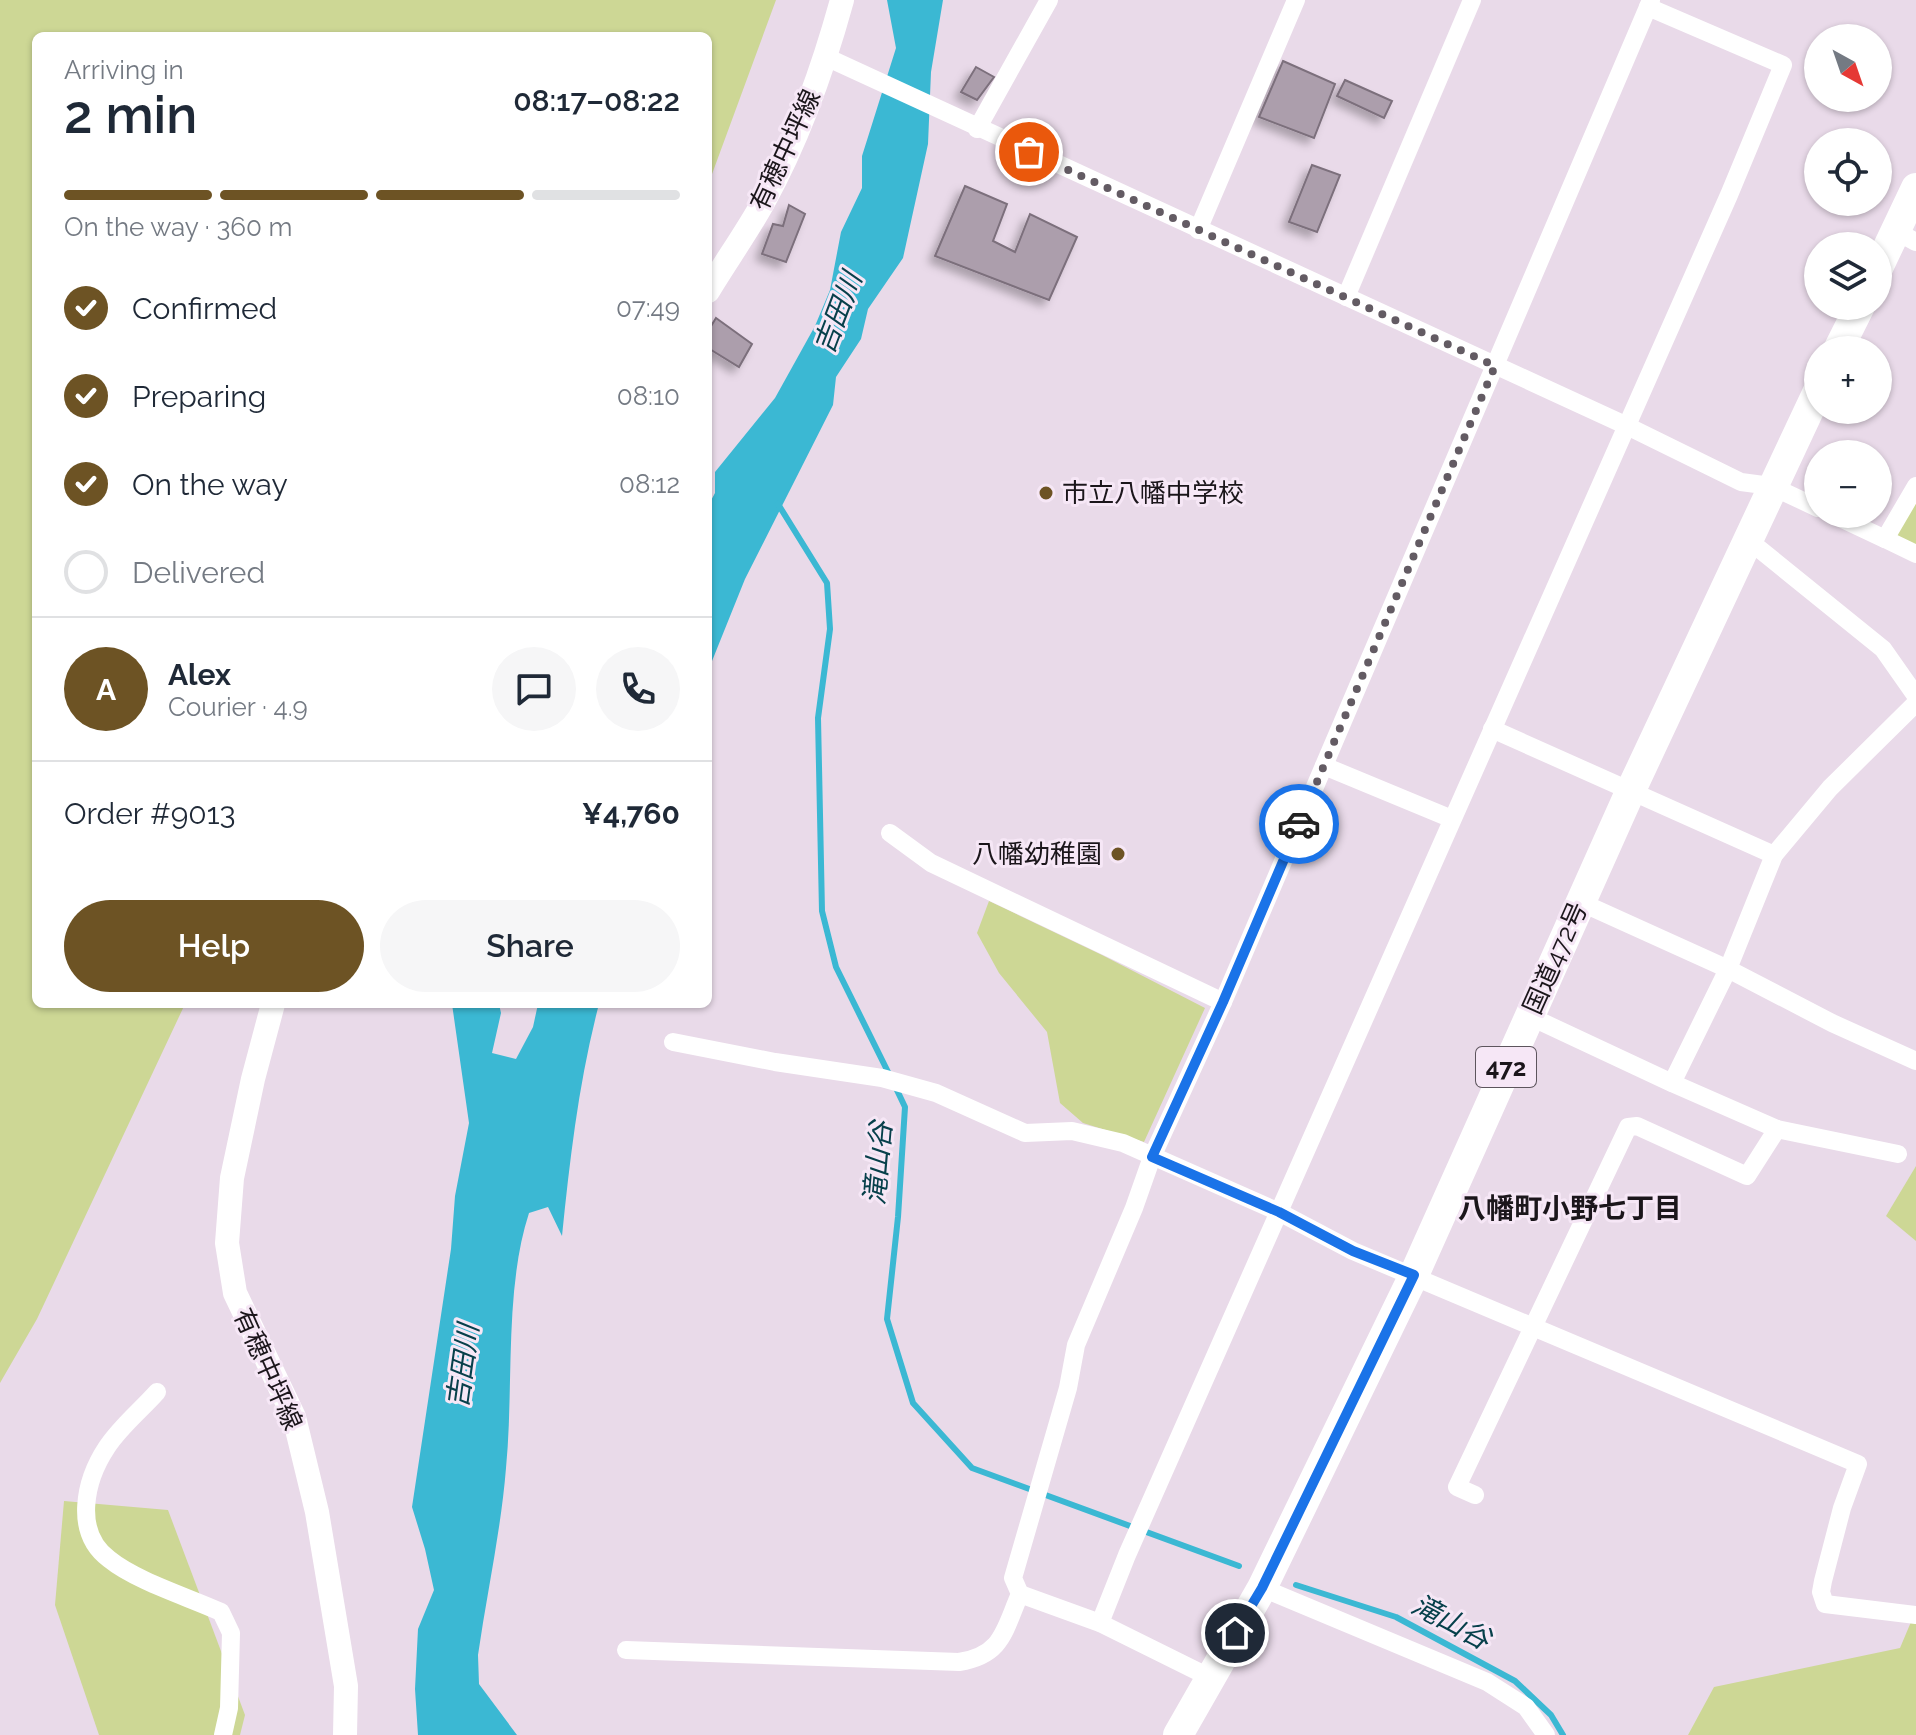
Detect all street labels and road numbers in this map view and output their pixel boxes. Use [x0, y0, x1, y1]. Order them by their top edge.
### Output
street label: 有穂中坪線 [744, 85, 826, 215]
street label: 国道472号 [1517, 897, 1593, 1019]
road number: 472 [1476, 1047, 1536, 1087]
street label: 有穂中坪線 [228, 1304, 308, 1434]

